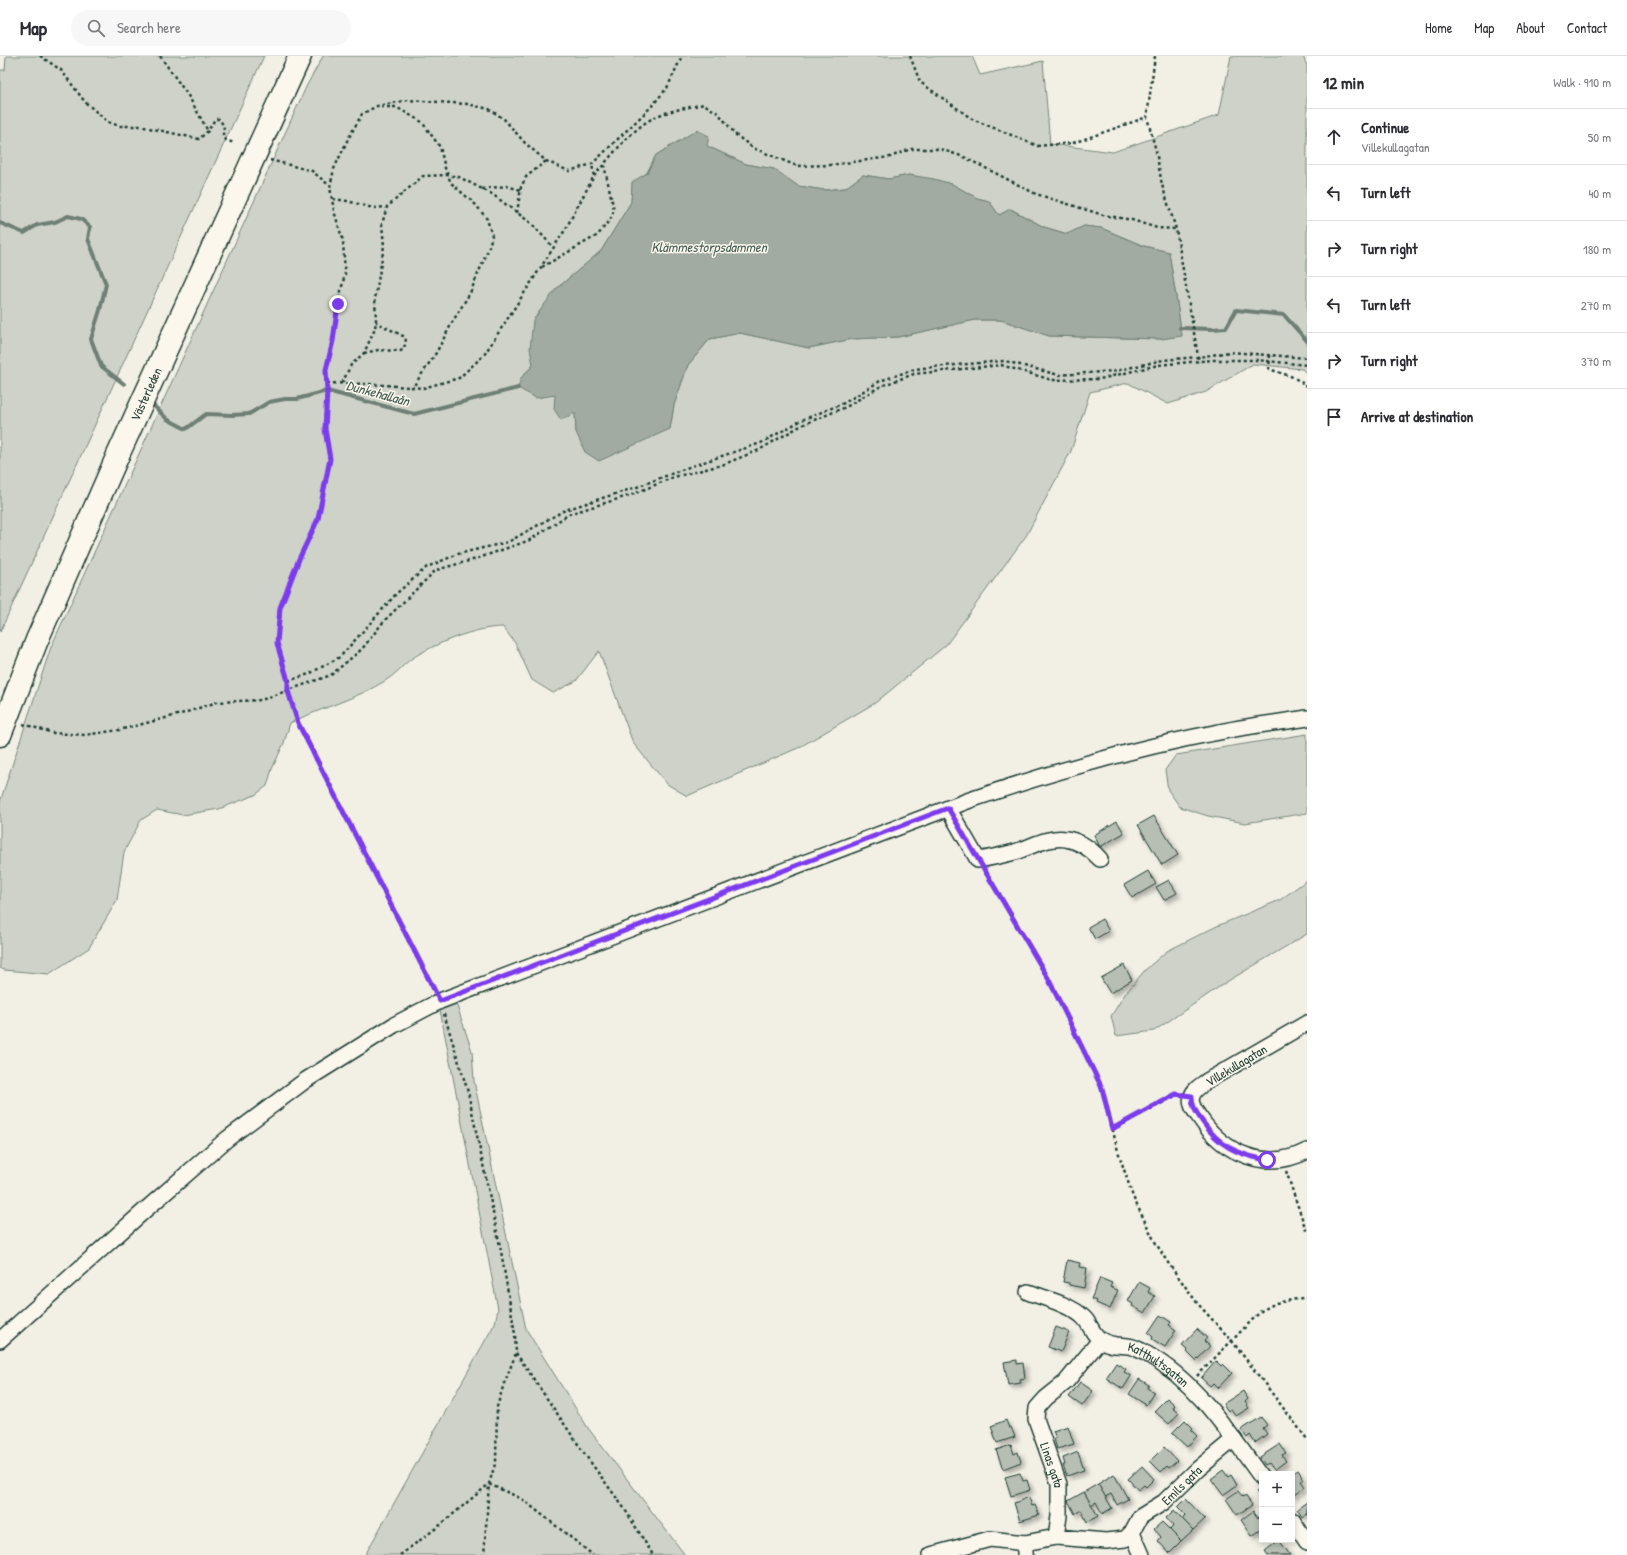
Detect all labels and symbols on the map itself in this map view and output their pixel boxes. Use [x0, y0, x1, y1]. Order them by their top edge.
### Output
water label: Klämmestorpsdammen [651, 237, 768, 257]
route end [329, 295, 347, 313]
street label: Västerleden [126, 364, 166, 424]
water label: Dunkehallaån [344, 375, 413, 410]
street label: Villekullagatan [1202, 1040, 1270, 1090]
route start [1258, 1151, 1276, 1169]
street label: Katthultsgatan [1126, 1337, 1193, 1391]
street label: Linas gata [1036, 1440, 1068, 1488]
street label: Emils gata [1157, 1461, 1205, 1509]

